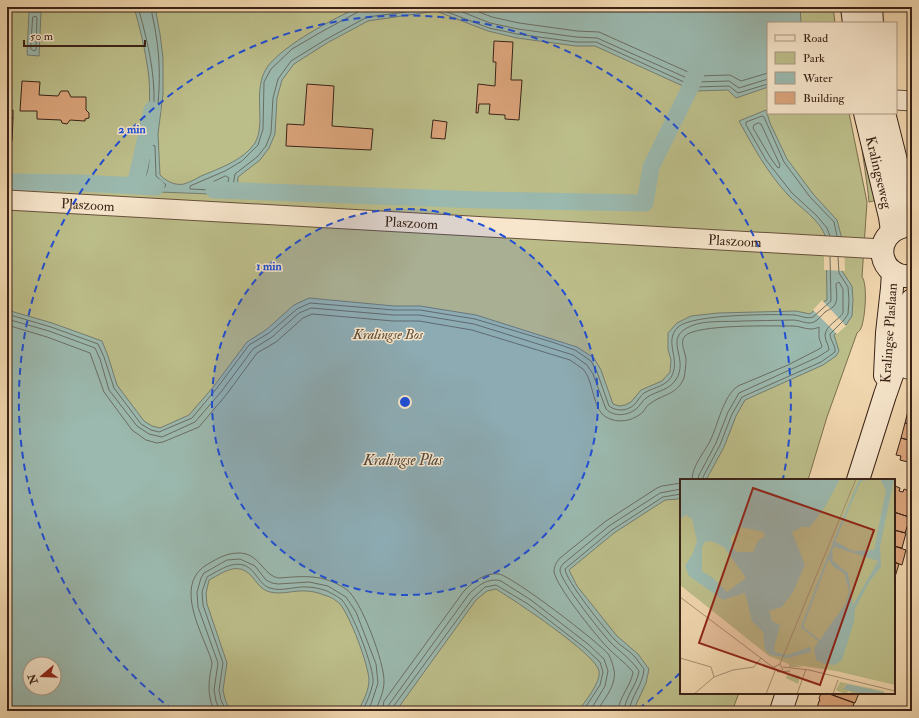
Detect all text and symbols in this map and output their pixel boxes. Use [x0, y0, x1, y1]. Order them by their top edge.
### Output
scale bar [24, 22, 145, 48]
legend [767, 22, 897, 114]
text: 50 m [30, 29, 54, 44]
text: Road [803, 31, 828, 46]
text: Park [803, 51, 825, 66]
text: Water [802, 71, 833, 86]
text: Building [803, 91, 846, 106]
text: 2 min [118, 122, 146, 137]
street label: Kralingseweg [862, 134, 896, 211]
street label: Plaszoom [61, 195, 115, 215]
street label: Plaszoom [384, 213, 439, 233]
street label: Plaszoom [708, 231, 762, 251]
text: 1 min [256, 259, 283, 274]
street label: Kralingse Plaslaan [877, 282, 901, 384]
park label: Kralingse Bos [352, 326, 424, 343]
centre of rings [398, 395, 412, 409]
water label: Kralingse Plas [362, 451, 444, 470]
inset map [680, 479, 895, 694]
north arrow [22, 656, 62, 696]
text: N [25, 671, 41, 687]

